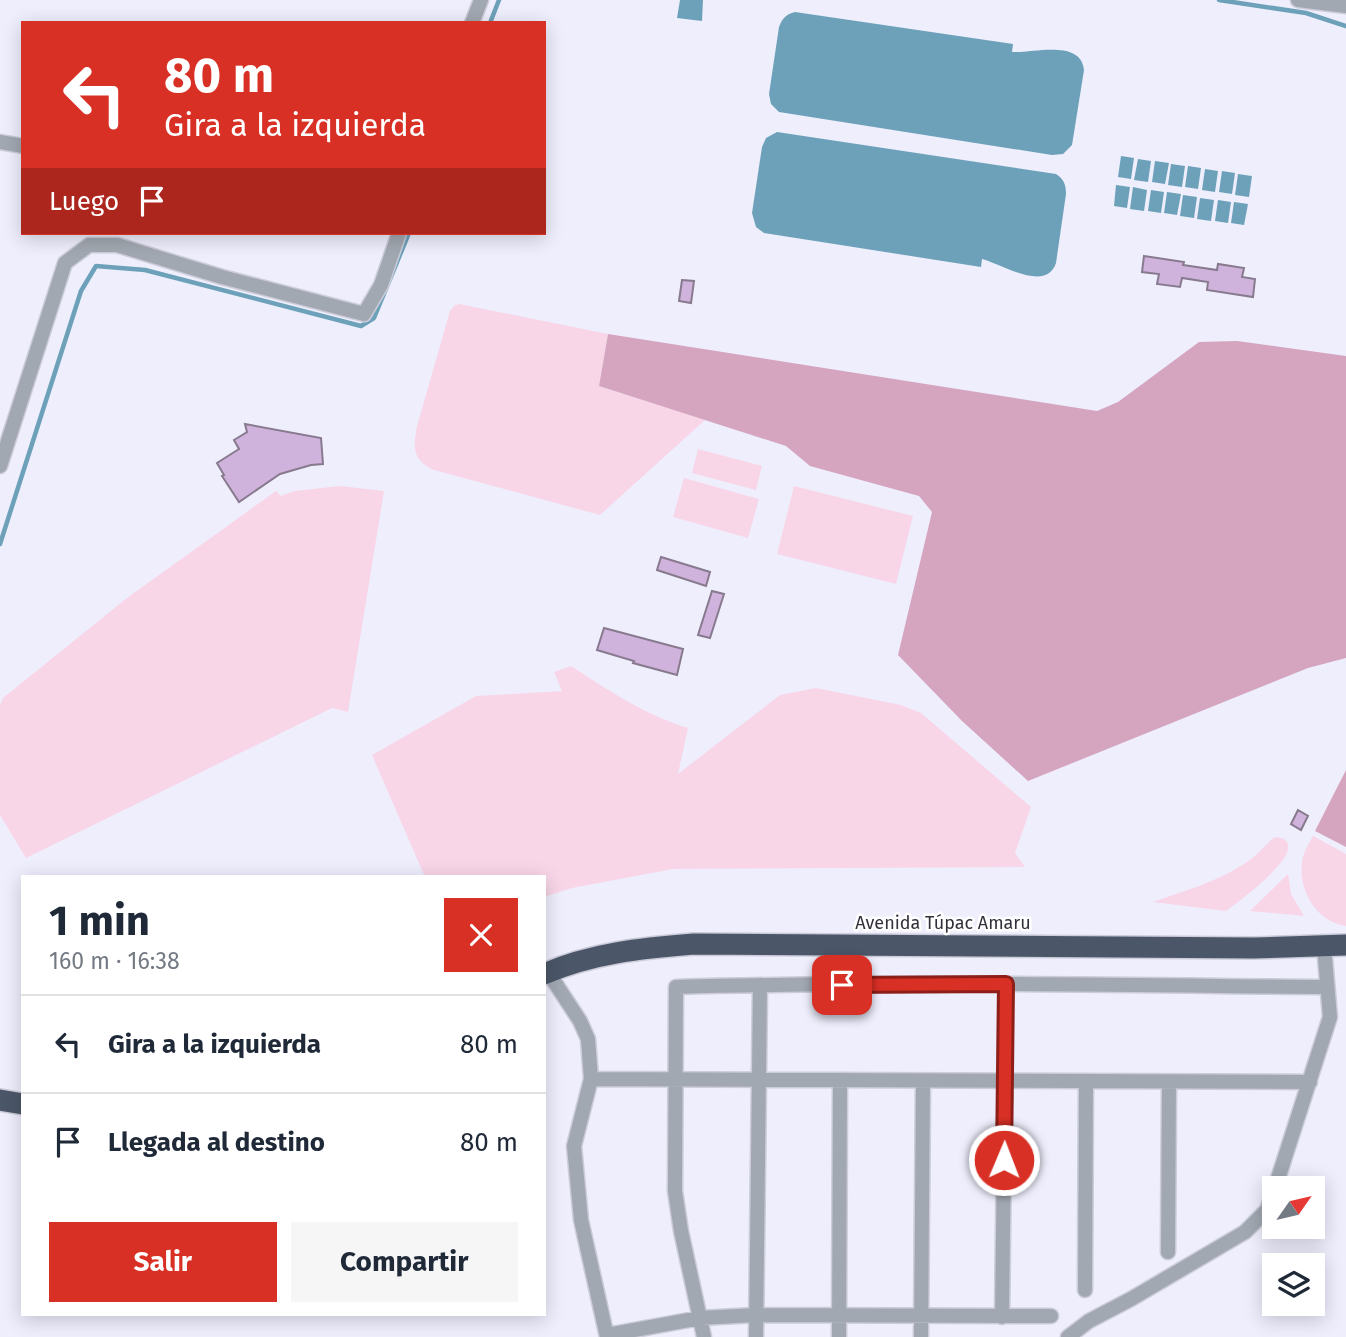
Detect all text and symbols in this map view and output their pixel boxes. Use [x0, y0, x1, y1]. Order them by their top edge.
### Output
text: 80 m [164, 46, 274, 105]
icon: left [49, 49, 140, 140]
text: Gira a la izquierda [164, 106, 426, 144]
icon: arrive [133, 182, 171, 220]
text: Luego [49, 186, 119, 217]
text: 1 min [49, 896, 150, 946]
button: close [444, 898, 518, 972]
street label: Avenida Túpac Amaru [855, 912, 1031, 934]
text: 160 m · 16:38 [49, 947, 180, 975]
pin [812, 955, 872, 1015]
icon: arrive [823, 966, 861, 1004]
icon: left [49, 1025, 87, 1063]
text: Gira a la izquierda [108, 1029, 321, 1060]
text: 80 m [460, 1029, 518, 1060]
icon: arrive [49, 1123, 87, 1161]
position arrow [967, 1123, 1041, 1197]
text: Llegada al destino [108, 1127, 325, 1158]
text: 80 m [460, 1127, 518, 1158]
north arrow [1262, 1176, 1325, 1239]
map controls [1262, 1176, 1325, 1316]
button: Salir [49, 1222, 277, 1302]
button: Compartir [291, 1222, 518, 1302]
button: layers [1262, 1253, 1325, 1316]

